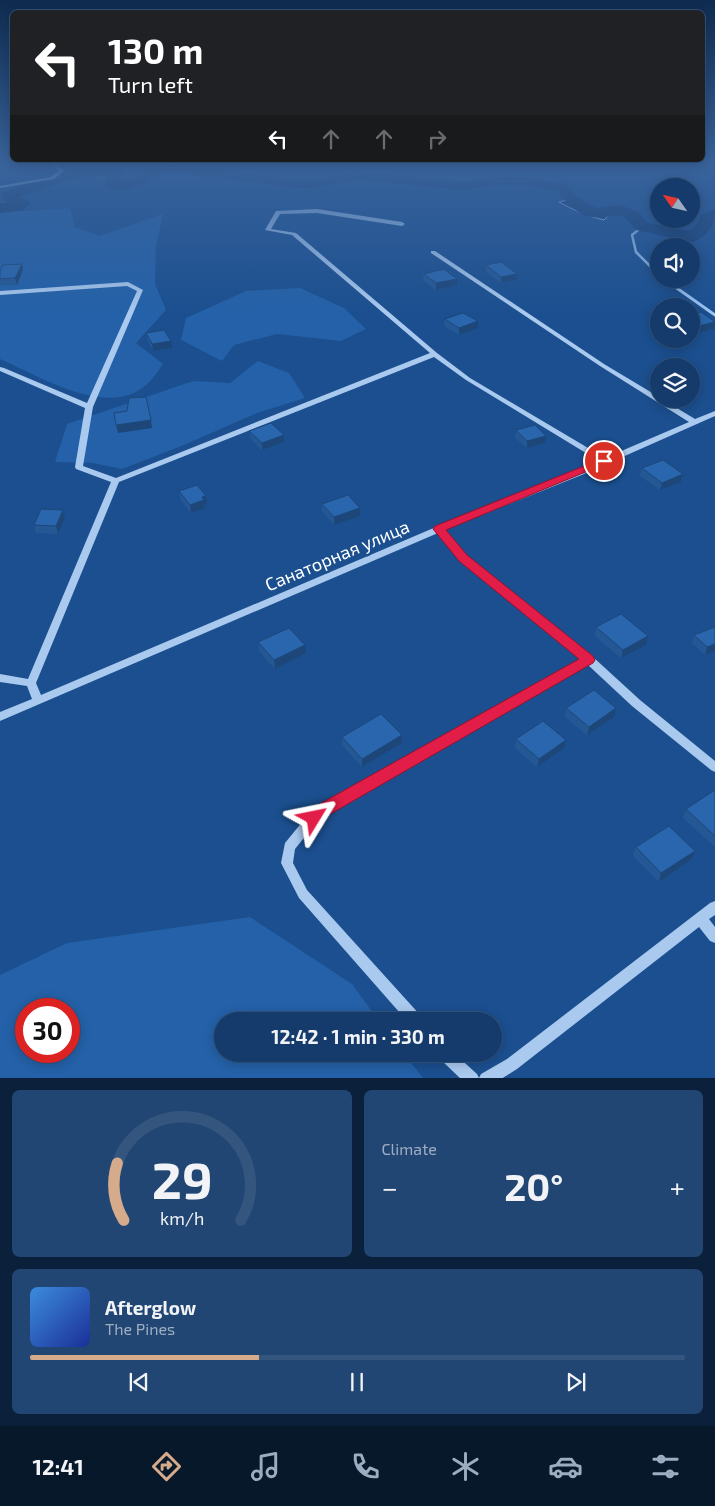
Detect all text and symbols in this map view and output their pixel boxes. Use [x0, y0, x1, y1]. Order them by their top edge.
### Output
text: 130 m [108, 29, 203, 71]
icon: left [25, 30, 90, 95]
text: Turn left [108, 71, 193, 97]
icon: left [264, 125, 292, 153]
icon: ahead [317, 125, 345, 153]
icon: ahead [370, 125, 398, 153]
icon: right [423, 125, 451, 153]
north arrow [650, 178, 700, 228]
map controls [650, 178, 700, 408]
button: sound [650, 238, 700, 288]
button: search [650, 298, 700, 348]
button: layers [650, 358, 700, 408]
pin [583, 440, 625, 482]
icon: arrive [590, 447, 618, 475]
street label: Санаторная улица [262, 515, 412, 595]
position arrow [287, 791, 339, 843]
speed limit sign: 30 [15, 998, 80, 1063]
text: 12:42 · 1 min · 330 m [271, 1025, 445, 1048]
text: Climate [382, 1139, 437, 1158]
text: 29 [151, 1147, 212, 1209]
text: 20° [504, 1163, 563, 1209]
text: − [382, 1170, 398, 1204]
text: + [670, 1170, 685, 1204]
text: km/h [160, 1207, 204, 1229]
text: Afterglow [105, 1296, 196, 1319]
text: The Pines [105, 1319, 175, 1338]
icon: previous [125, 1368, 153, 1396]
icon: pause [343, 1368, 371, 1396]
icon: next [562, 1368, 590, 1396]
icon: directions [149, 1449, 184, 1484]
icon: music [248, 1449, 283, 1484]
icon: phone [348, 1449, 383, 1484]
icon: climate [448, 1449, 483, 1484]
icon: car [548, 1449, 583, 1484]
icon: filters [648, 1449, 683, 1484]
text: 12:41 [32, 1453, 84, 1479]

